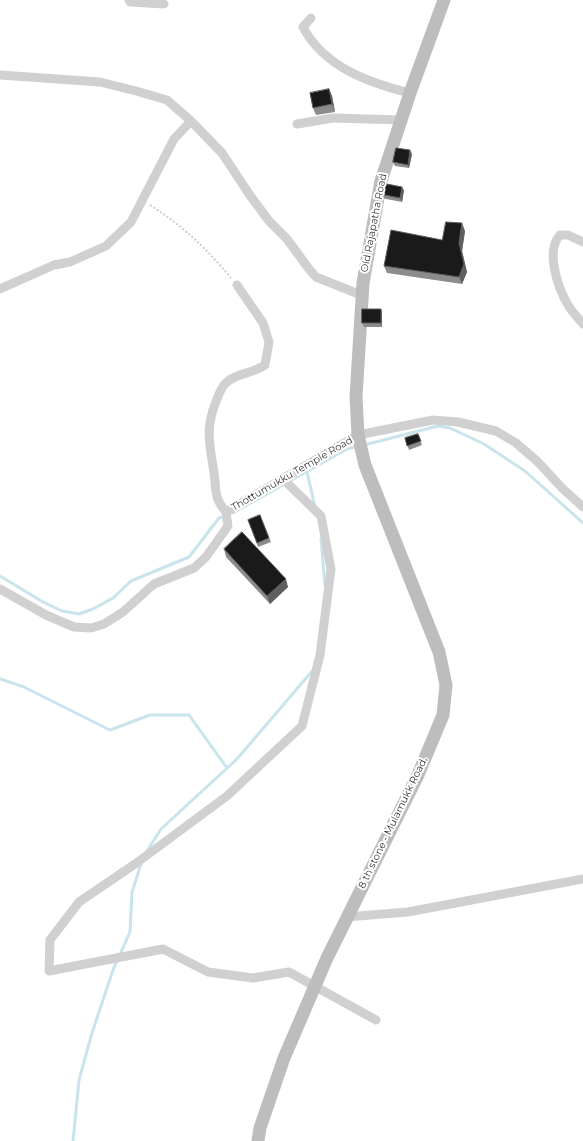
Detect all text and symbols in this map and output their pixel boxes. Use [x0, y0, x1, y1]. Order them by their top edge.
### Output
street label: Old Rajapatha Road [359, 173, 389, 273]
street label: Thottumukku Temple Road [229, 434, 355, 514]
street label: 8 th stone - Mulamukk Road. [356, 755, 430, 891]

